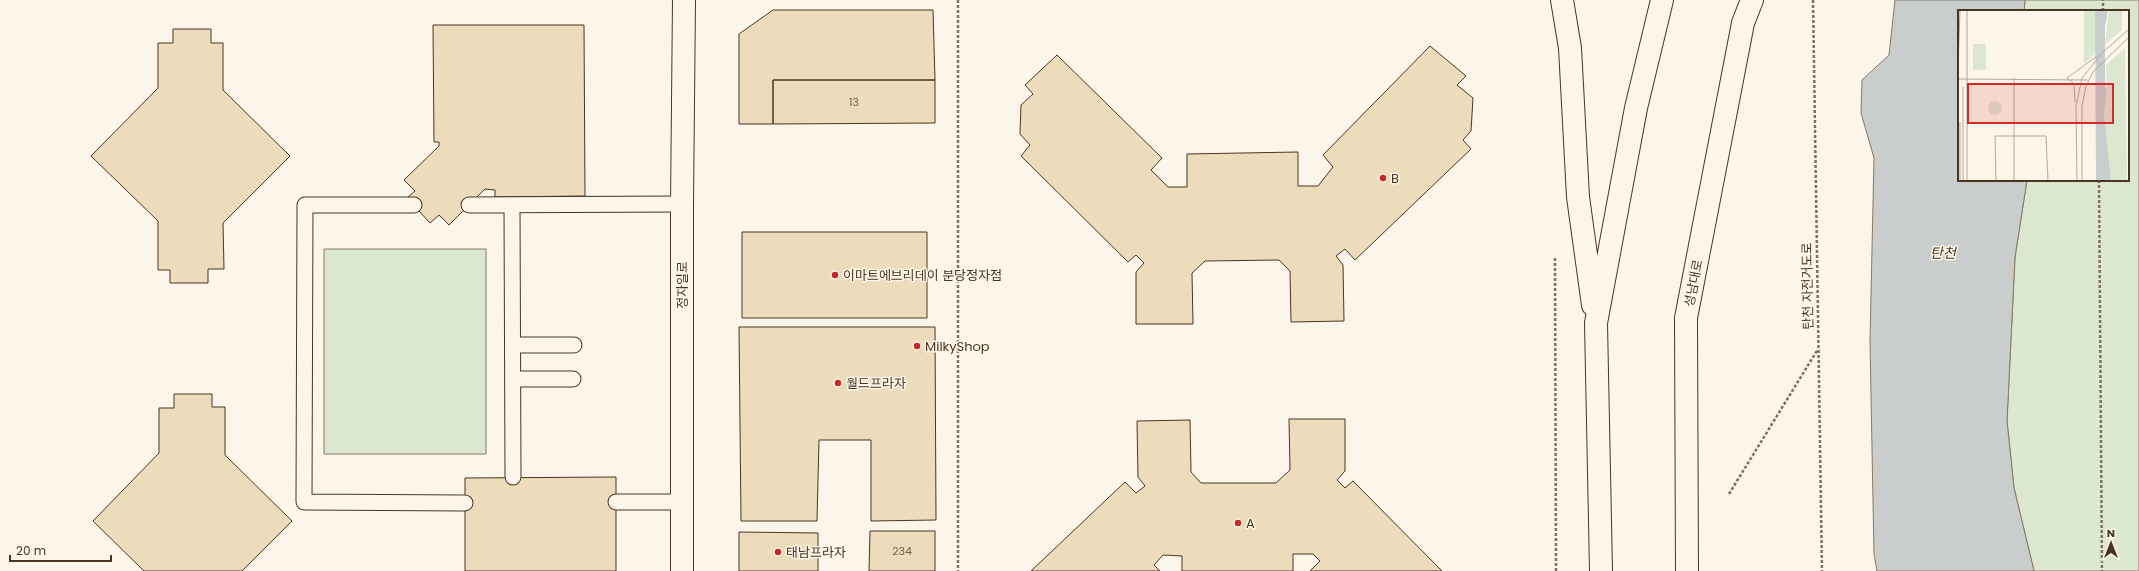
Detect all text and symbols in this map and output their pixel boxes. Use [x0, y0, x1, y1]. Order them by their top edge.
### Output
inset map [1958, 10, 2129, 181]
house number: 13 [849, 94, 859, 110]
place label: B [1391, 169, 1399, 188]
marker: B [1378, 173, 1388, 183]
street label: 탄천 자전거도로 [1797, 242, 1818, 330]
water label: 탄천 [1930, 243, 1957, 263]
street label: 성남대로 [1680, 258, 1707, 308]
street label: 정자일로 [673, 261, 692, 309]
place label: 이마트에브리데이 분당정자점 [843, 266, 1002, 285]
marker: 이마트에브리데이 분당정자점 [830, 270, 840, 280]
place label: MilkyShop [925, 337, 990, 356]
marker: MilkyShop [912, 341, 922, 351]
place label: 월드프라자 [846, 374, 906, 393]
marker: 월드프라자 [833, 378, 843, 388]
place label: A [1246, 514, 1255, 533]
marker: A [1233, 518, 1243, 528]
north arrow [2091, 523, 2131, 563]
text: N [2107, 525, 2115, 541]
scale bar [10, 537, 111, 563]
text: 20 m [16, 542, 46, 559]
place label: 태남프라자 [786, 543, 846, 562]
house number: 234 [892, 543, 912, 559]
marker: 태남프라자 [773, 547, 783, 557]

